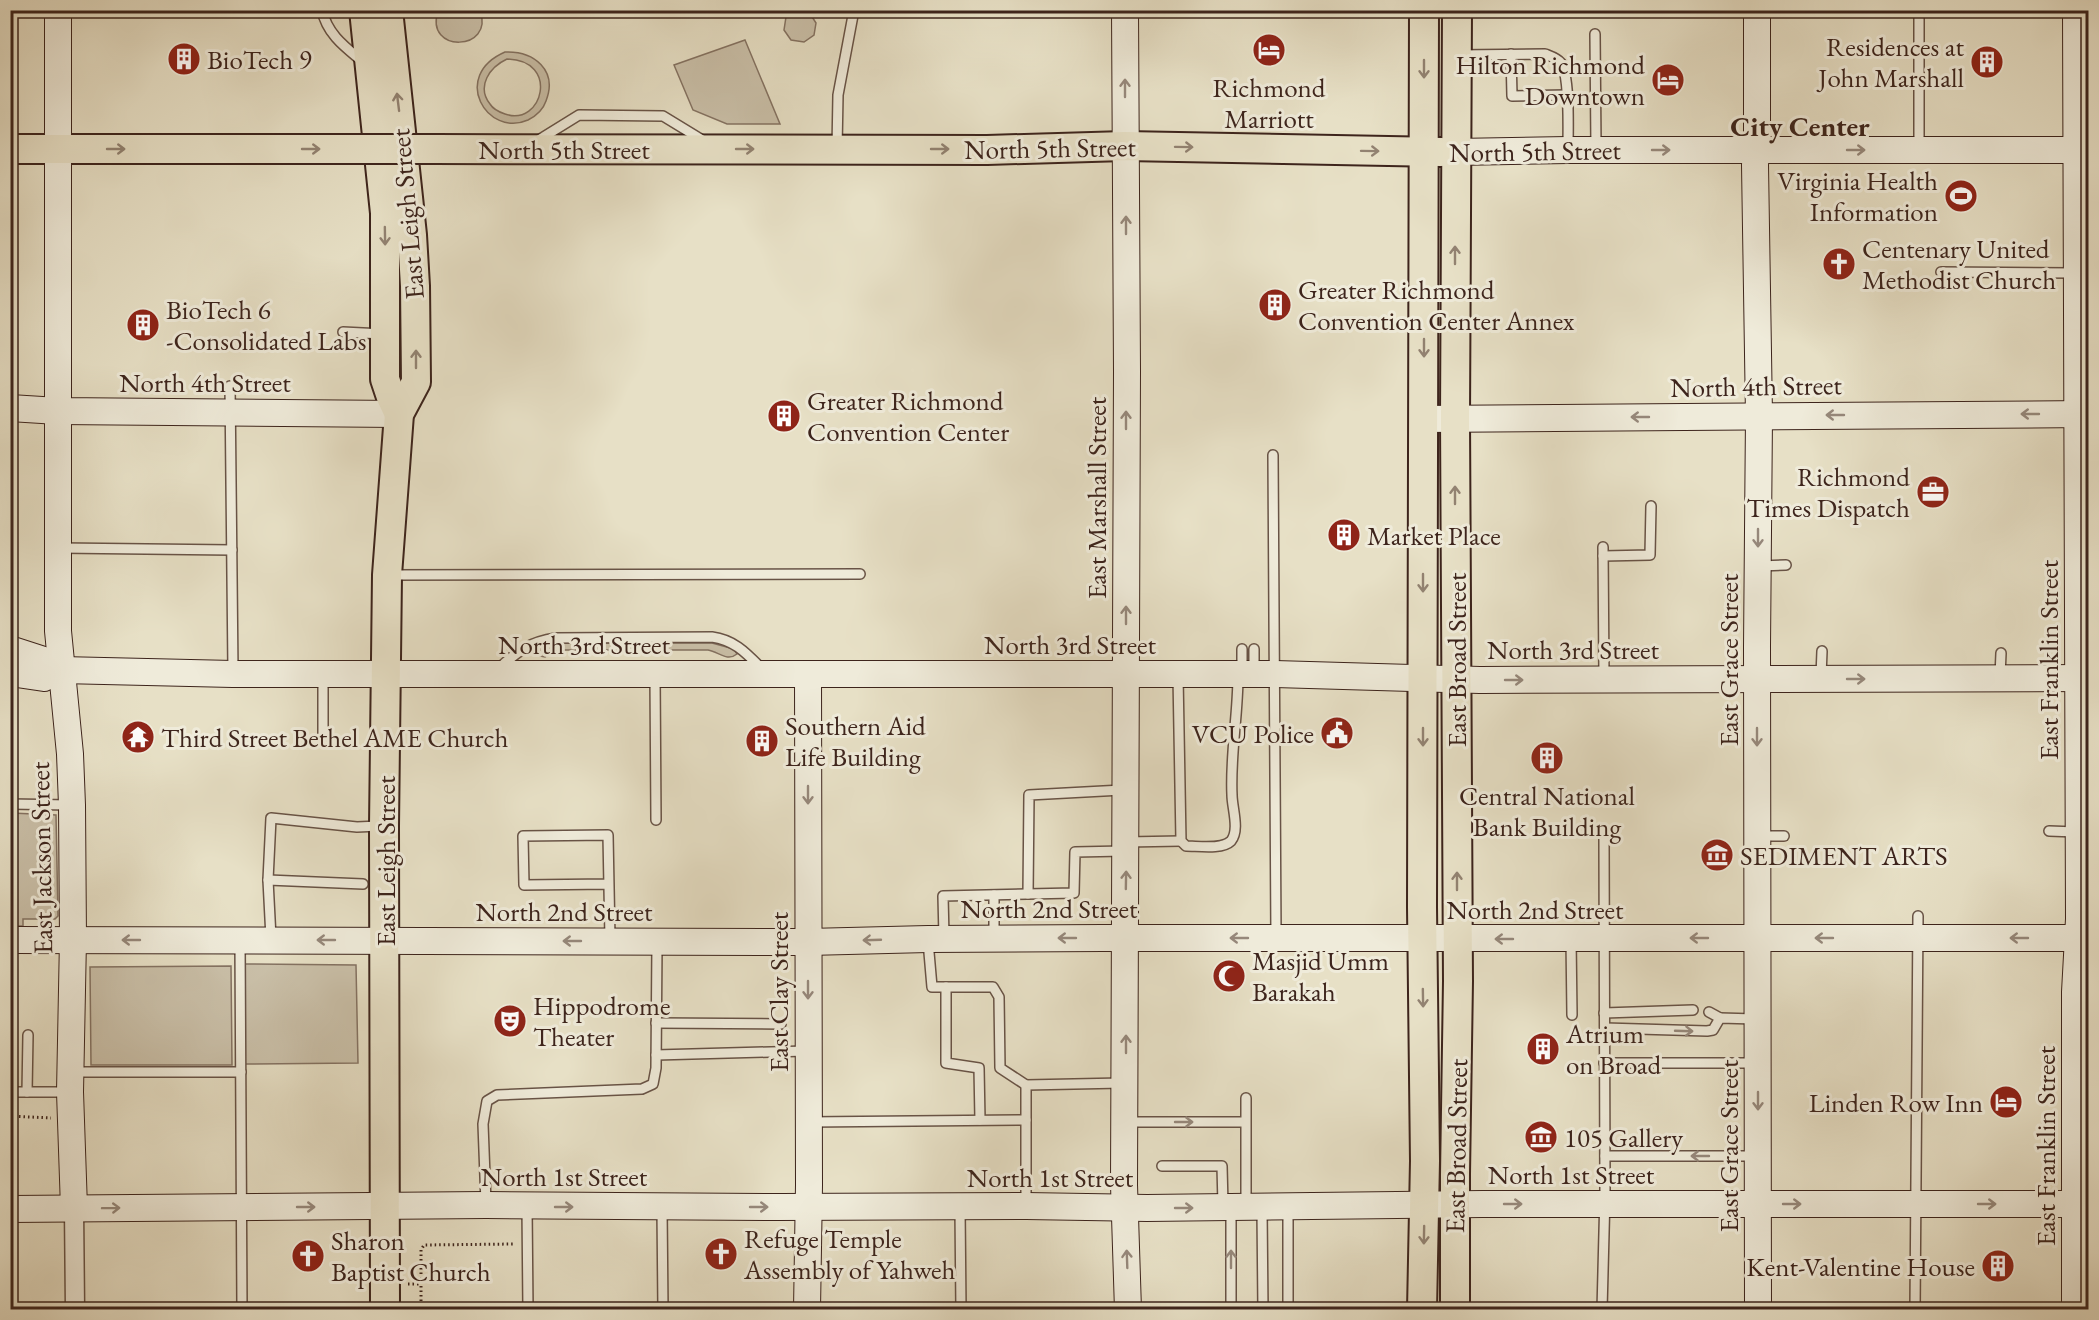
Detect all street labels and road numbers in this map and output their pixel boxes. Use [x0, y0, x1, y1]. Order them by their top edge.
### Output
street label: East Leigh Street [382, 127, 432, 301]
street label: North 5th Street [964, 129, 1137, 167]
street label: North 5th Street [478, 132, 650, 167]
street label: North 5th Street [1449, 132, 1622, 170]
street label: North 4th Street [119, 365, 291, 400]
street label: North 4th Street [1670, 367, 1843, 405]
street label: East Marshall Street [1079, 396, 1114, 599]
street label: East Franklin Street [2031, 559, 2066, 760]
street label: East Broad Street [1439, 572, 1474, 747]
street label: East Grace Street [1711, 573, 1746, 747]
street label: North 3rd Street [498, 627, 670, 662]
street label: North 3rd Street [984, 627, 1156, 662]
street label: North 3rd Street [1487, 632, 1659, 667]
street label: East Jackson Street [22, 761, 60, 955]
street label: East Leigh Street [368, 775, 403, 947]
street label: North 2nd Street [960, 891, 1138, 926]
street label: North 2nd Street [1446, 892, 1624, 927]
street label: North 2nd Street [475, 894, 653, 929]
street label: East Clay Street [761, 911, 796, 1072]
street label: East Franklin Street [2028, 1045, 2063, 1246]
street label: East Broad Street [1437, 1058, 1475, 1234]
street label: East Grace Street [1711, 1059, 1746, 1233]
street label: North 1st Street [1488, 1157, 1655, 1192]
street label: North 1st Street [481, 1159, 648, 1194]
street label: North 1st Street [967, 1160, 1134, 1195]

